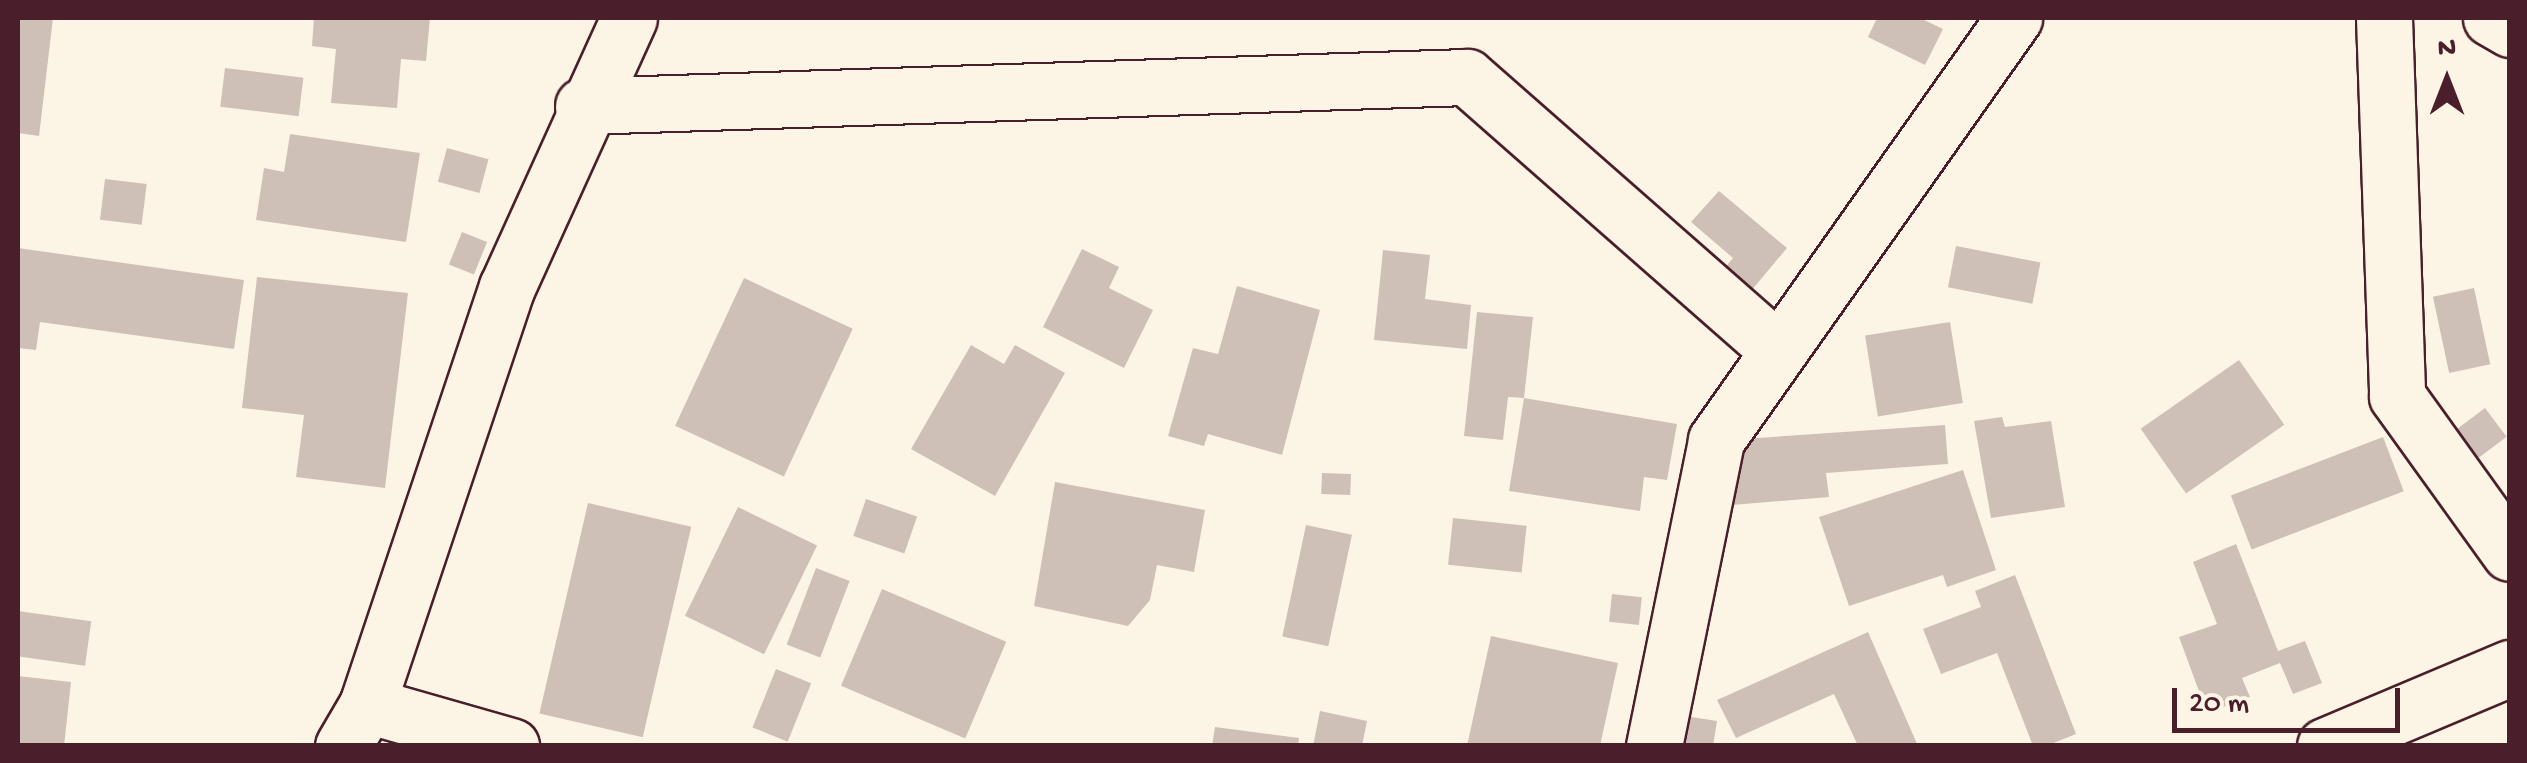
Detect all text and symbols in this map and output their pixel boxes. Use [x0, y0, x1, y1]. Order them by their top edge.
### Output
north arrow [2397, 30, 2497, 130]
text: N [2438, 33, 2456, 66]
scale bar [2177, 668, 2404, 730]
text: 20 m [2189, 688, 2249, 723]

